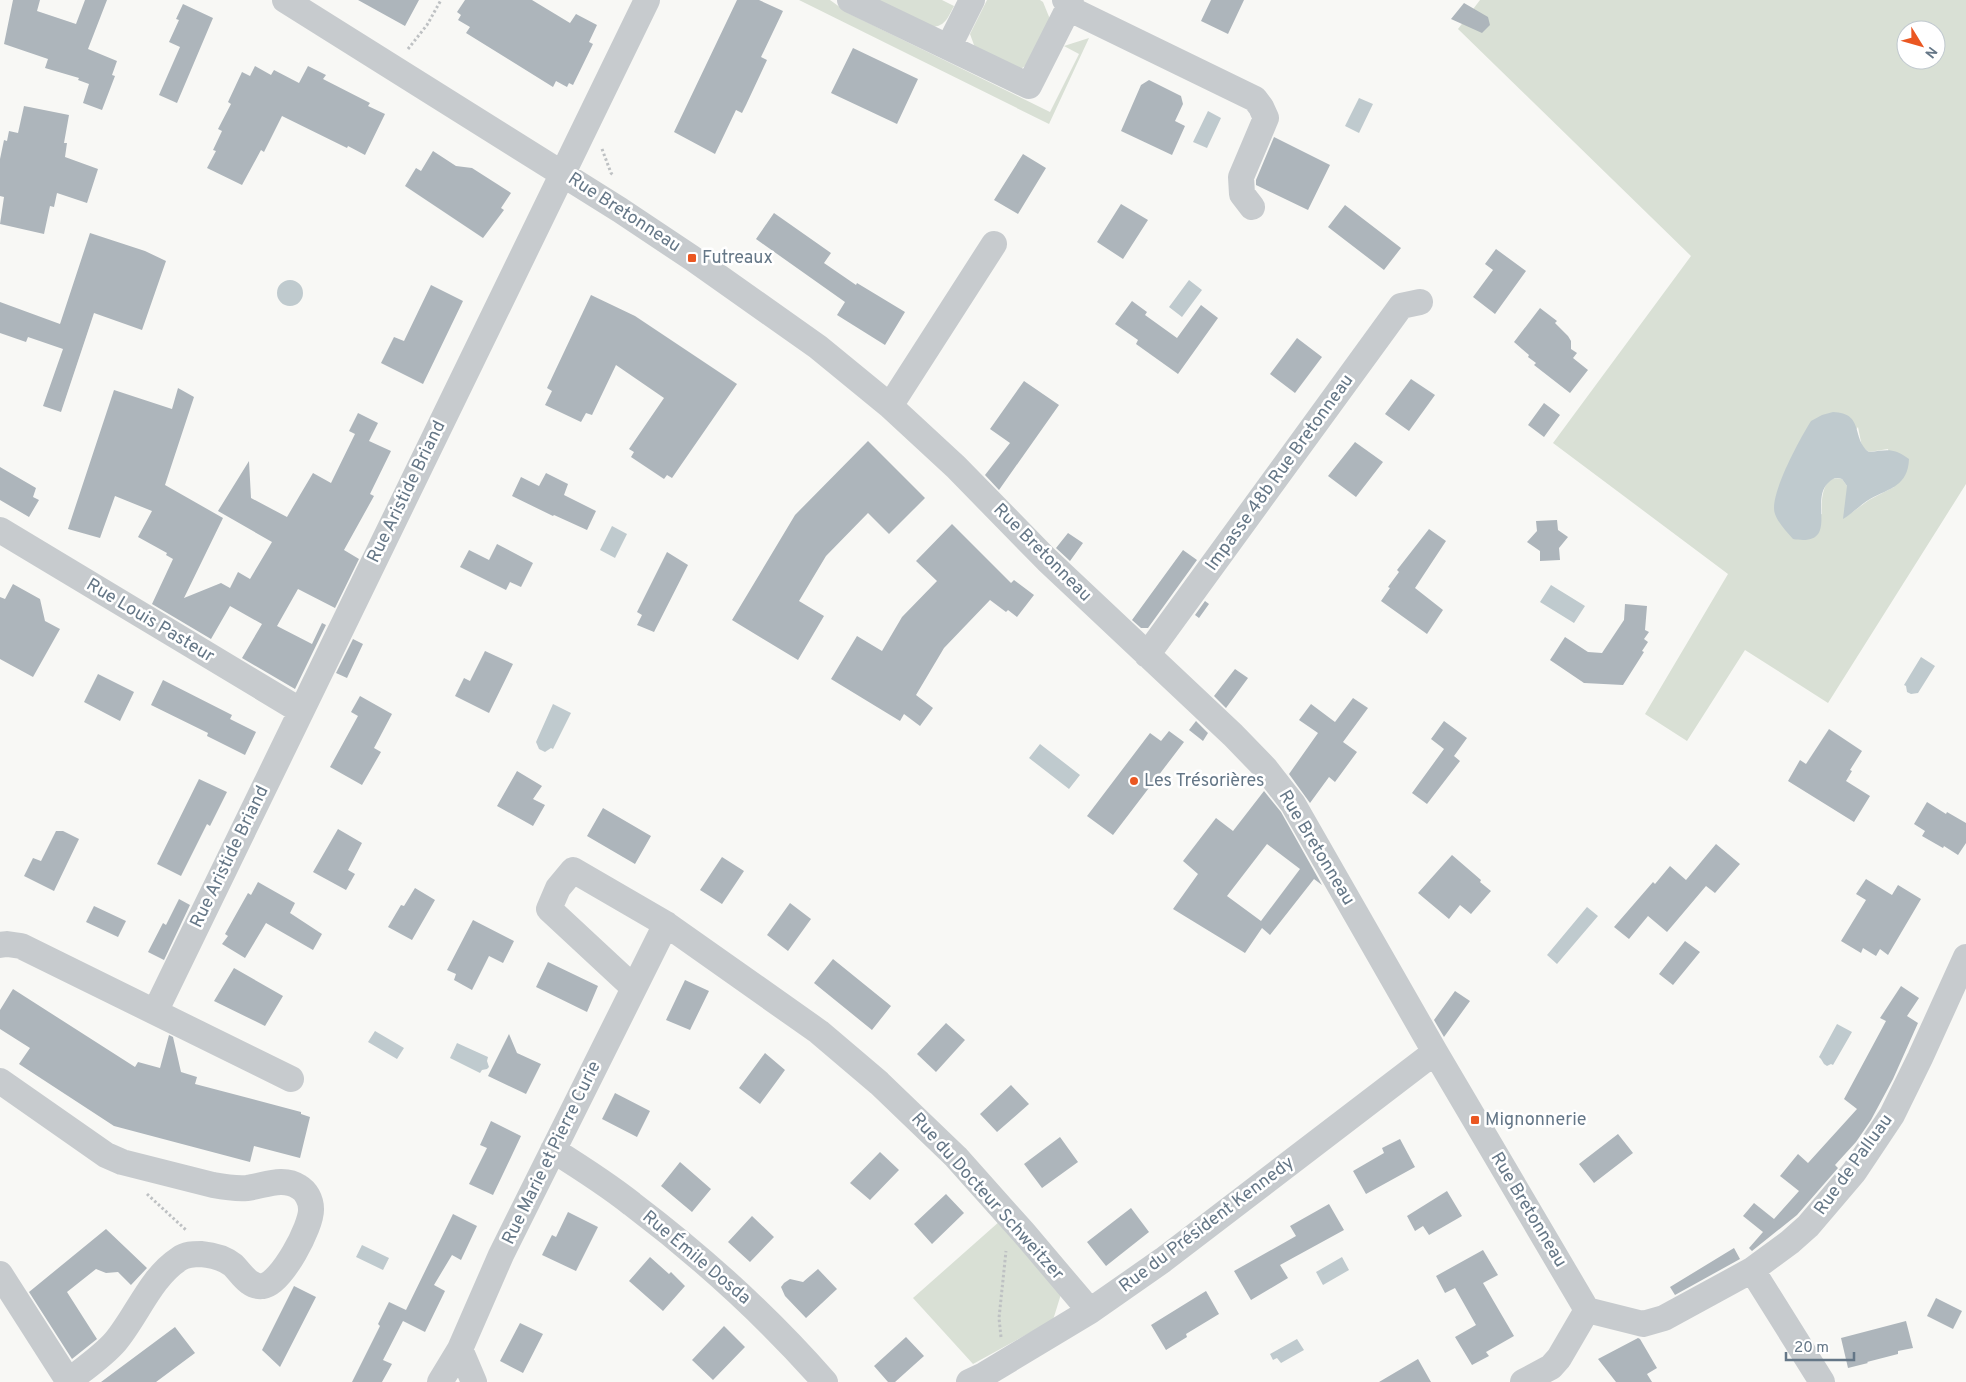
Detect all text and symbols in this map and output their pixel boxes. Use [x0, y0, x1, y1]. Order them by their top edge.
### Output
north arrow [1896, 20, 1946, 70]
text: N [1920, 43, 1940, 61]
street label: Rue Bretonneau [563, 168, 685, 258]
place label: Futreaux [702, 247, 773, 270]
marker: Futreaux [686, 252, 698, 264]
street label: Impasse 48b Rue Bretonneau [1201, 370, 1359, 576]
street label: Rue Aristide Briand [363, 417, 451, 567]
street label: Rue Bretonneau [988, 499, 1096, 607]
street label: Rue Louis Pasteur [82, 574, 218, 668]
place label: Les Trésorières [1144, 770, 1265, 793]
marker: Les Trésorières [1128, 775, 1140, 787]
street label: Rue Aristide Briand [186, 782, 274, 932]
street label: Rue Bretonneau [1273, 786, 1359, 910]
street label: Rue Marie et Pierre Curie [498, 1057, 606, 1249]
street label: Rue du Docteur Schweitzer [906, 1108, 1068, 1286]
place label: Mignonnerie [1485, 1109, 1586, 1132]
street label: Rue de Palluau [1810, 1110, 1898, 1220]
marker: Mignonnerie [1469, 1114, 1481, 1126]
street label: Rue Bretonneau [1485, 1148, 1571, 1272]
street label: Rue du Président Kennedy [1115, 1152, 1299, 1298]
street label: Rue Émile Dosda [637, 1204, 756, 1310]
scale bar [1786, 1330, 1854, 1362]
text: 20 m [1794, 1339, 1829, 1358]

